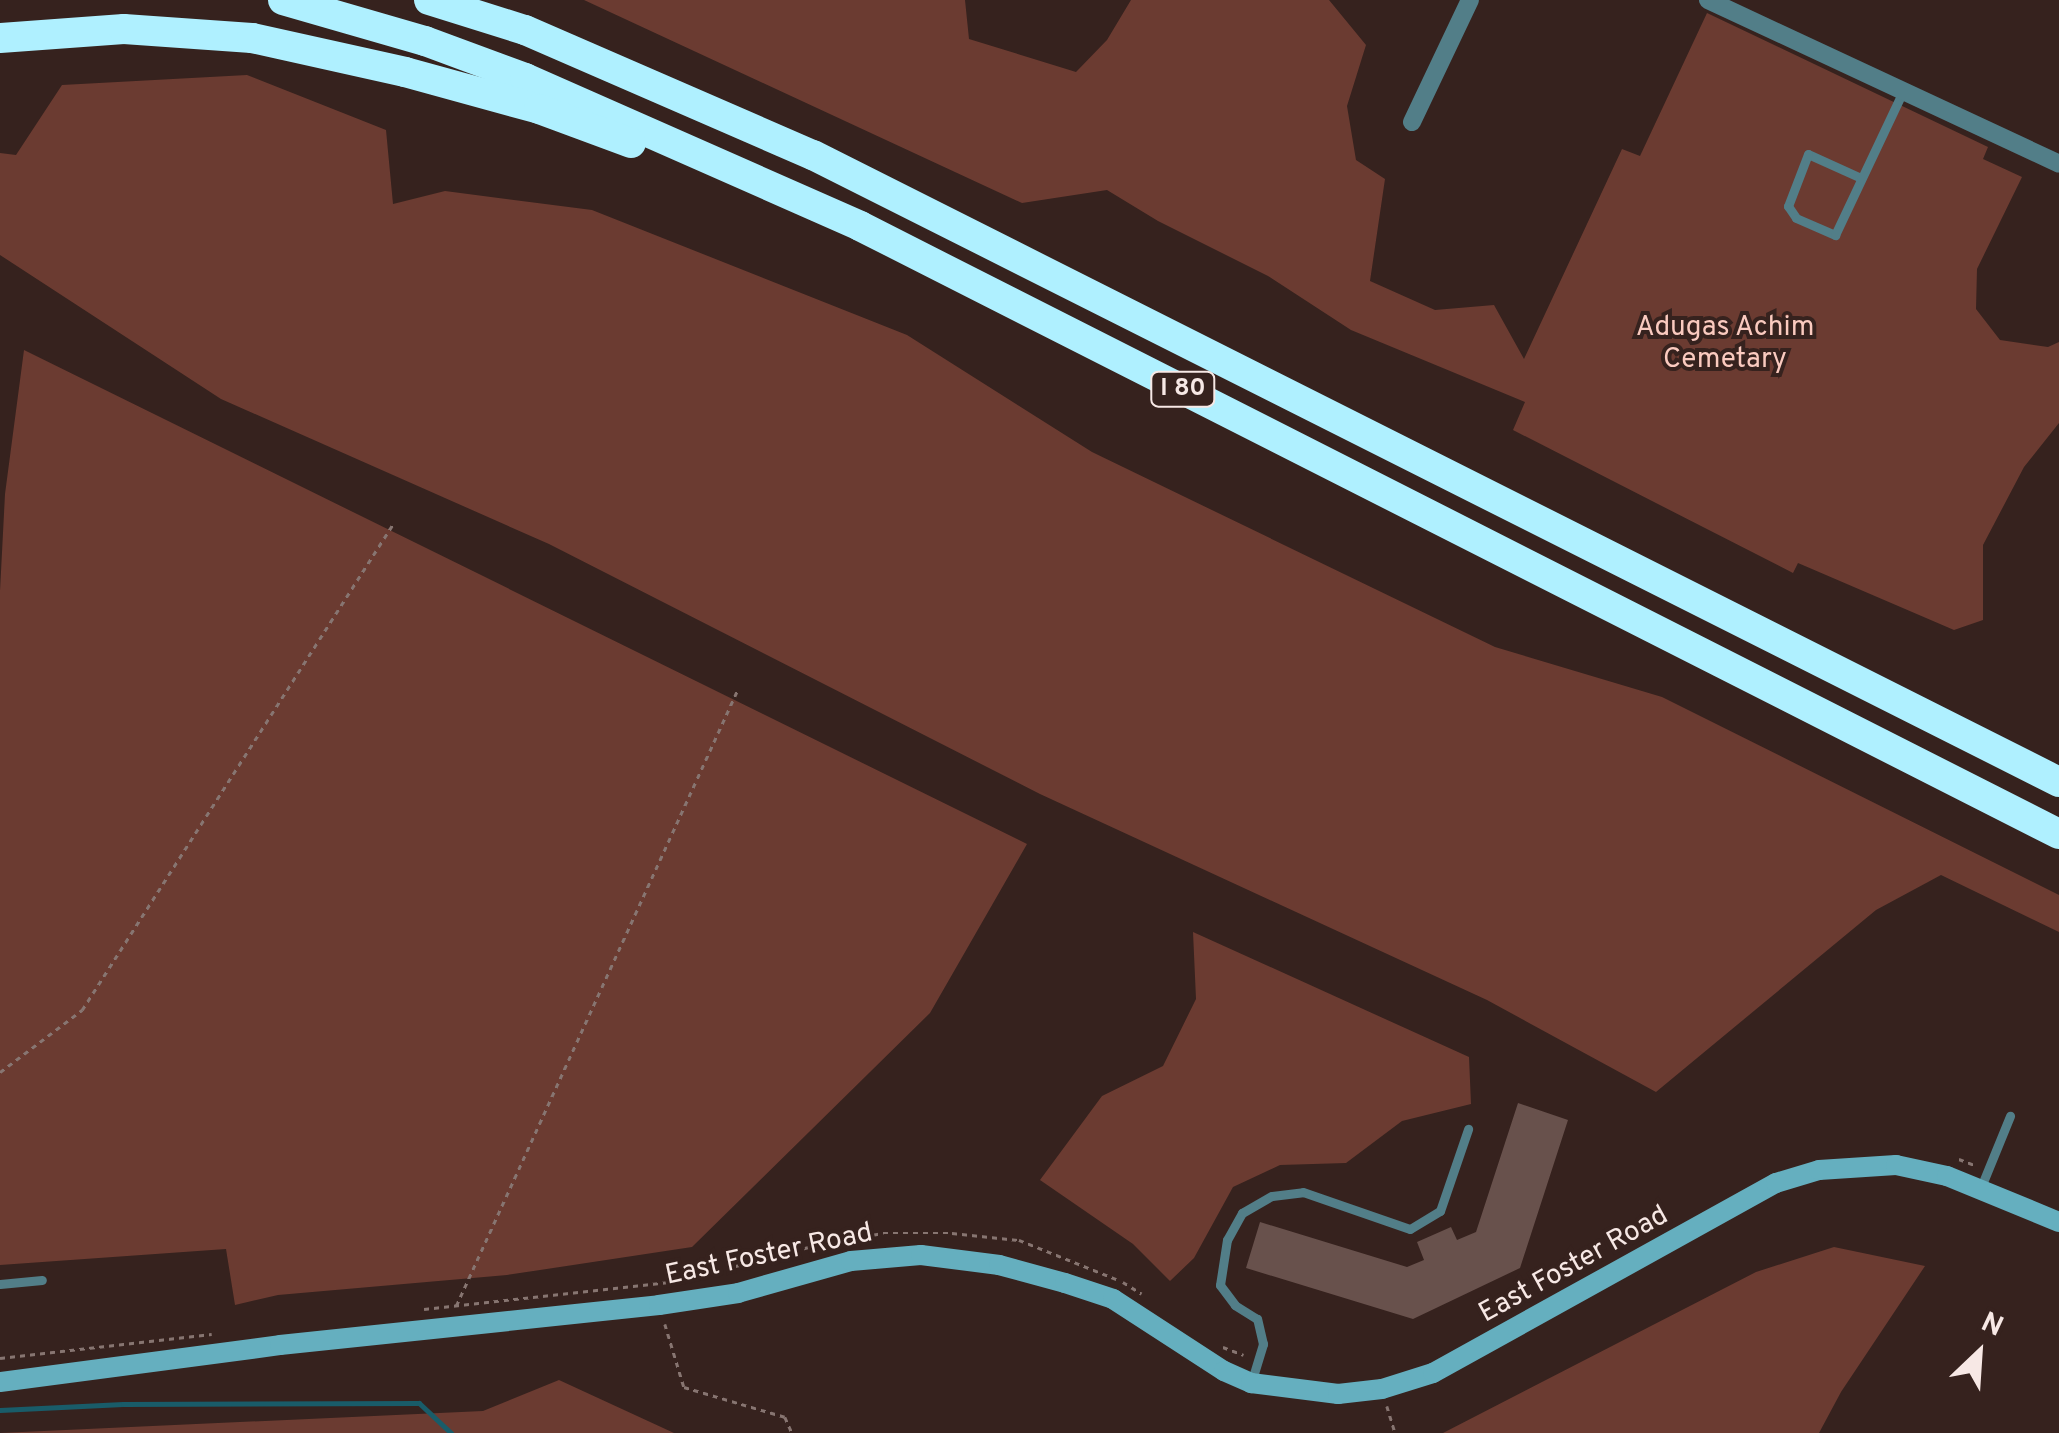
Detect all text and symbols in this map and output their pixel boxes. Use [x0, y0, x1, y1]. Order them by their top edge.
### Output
park label: Adugas Achim Cemetary [1635, 311, 1815, 377]
road number: I 80 [1148, 369, 1218, 409]
street label: East Foster Road [1474, 1199, 1674, 1331]
street label: East Foster Road [662, 1217, 876, 1293]
north arrow [1929, 1303, 2029, 1403]
text: N [1975, 1305, 2008, 1346]

